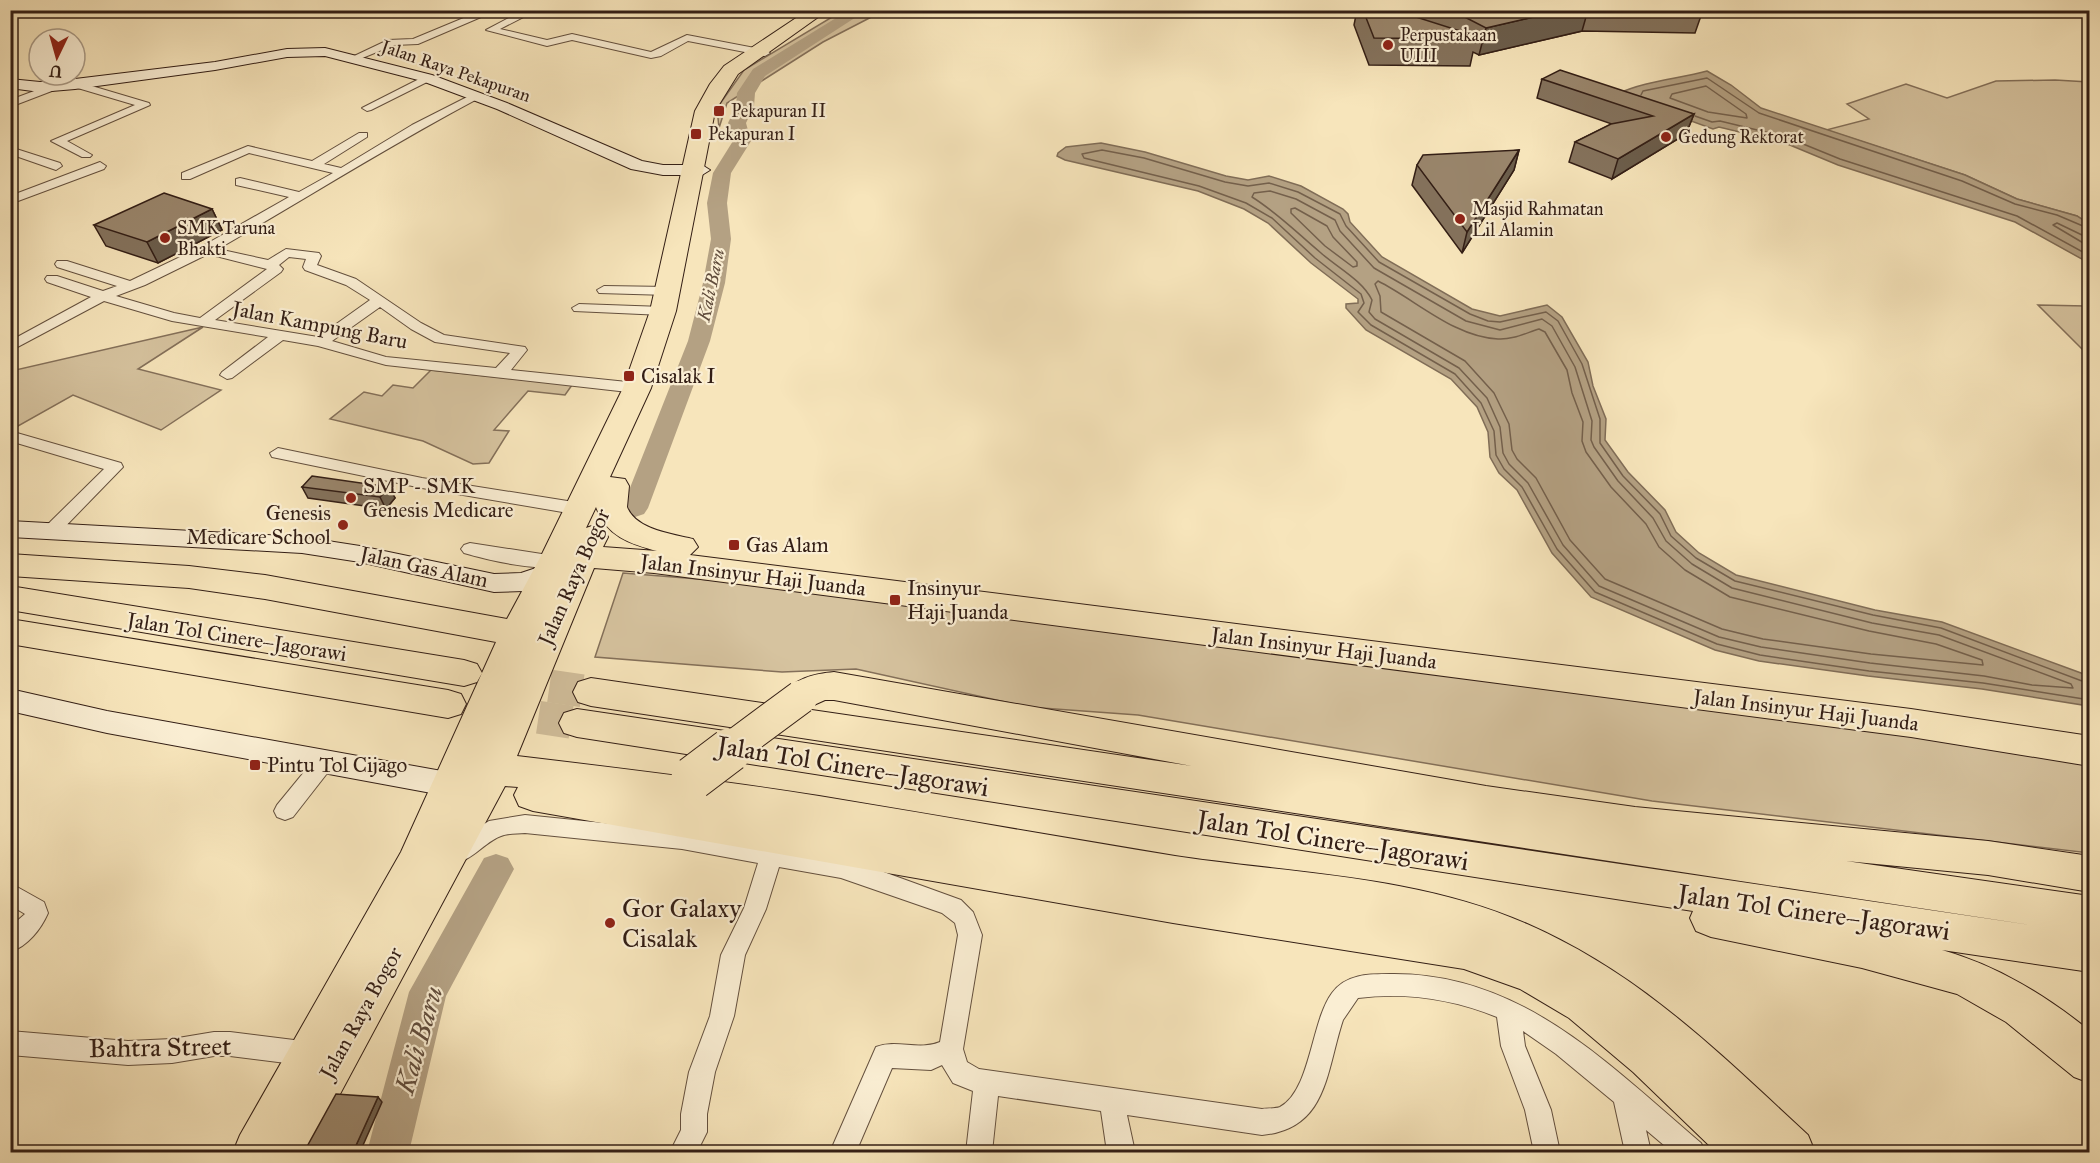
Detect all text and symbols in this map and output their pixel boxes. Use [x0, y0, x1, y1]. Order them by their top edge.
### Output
place label: Perpustakaan UIII [1400, 24, 1497, 67]
north arrow [27, 27, 87, 87]
street label: Jalan Raya Pekapuran [376, 34, 534, 108]
marker: Perpustakaan UIII [1381, 38, 1395, 52]
text: U [48, 61, 63, 81]
place label: Pekapuran II [731, 100, 827, 122]
marker: Pekapuran II [712, 104, 726, 118]
place label: Pekapuran I [708, 123, 796, 145]
place label: Gedung Rektorat [1678, 126, 1804, 149]
marker: Pekapuran I [689, 127, 703, 141]
marker: Gedung Rektorat [1659, 130, 1673, 144]
place label: Masjid Rahmatan Lil Alamin [1472, 198, 1604, 241]
marker: Masjid Rahmatan Lil Alamin [1453, 212, 1467, 226]
place label: SMK Taruna Bhakti [177, 217, 276, 260]
marker: SMK Taruna Bhakti [158, 231, 172, 245]
water label: Kali Baru [692, 247, 729, 324]
street label: Jalan Kampung Baru [228, 295, 410, 355]
place label: Cisalak I [641, 363, 715, 389]
marker: Cisalak I [622, 369, 636, 383]
place label: SMP - SMK Genesis Medicare [363, 473, 514, 523]
marker: SMP - SMK Genesis Medicare [344, 491, 358, 505]
place label: Genesis Medicare School [186, 500, 331, 550]
street label: Jalan Raya Bogor [531, 505, 616, 651]
marker: Genesis Medicare School [336, 518, 350, 532]
place label: Gas Alam [746, 532, 829, 558]
marker: Gas Alam [727, 538, 741, 552]
street label: Jalan Gas Alam [356, 540, 491, 593]
street label: Jalan Insinyur Haji Juanda [637, 548, 867, 602]
place label: Insinyur Haji Juanda [907, 575, 1008, 625]
marker: Insinyur Haji Juanda [888, 593, 902, 607]
street label: Jalan Tol Cinere–Jagorawi [123, 606, 349, 667]
street label: Jalan Insinyur Haji Juanda [1208, 621, 1438, 675]
street label: Jalan Insinyur Haji Juanda [1690, 683, 1920, 737]
street label: Jalan Tol Cinere–Jagorawi [712, 728, 991, 803]
place label: Pintu Tol Cijago [267, 752, 408, 778]
marker: Pintu Tol Cijago [248, 758, 262, 772]
street label: Jalan Tol Cinere–Jagorawi [1192, 802, 1471, 877]
street label: Jalan Tol Cinere–Jagorawi [1673, 877, 1952, 947]
place label: Gor Galaxy Cisalak [622, 892, 742, 954]
marker: Gor Galaxy Cisalak [603, 916, 617, 930]
street label: Jalan Raya Bogor [313, 942, 408, 1085]
water label: Kali Baru [387, 982, 450, 1099]
street label: Bahtra Street [88, 1030, 232, 1064]

